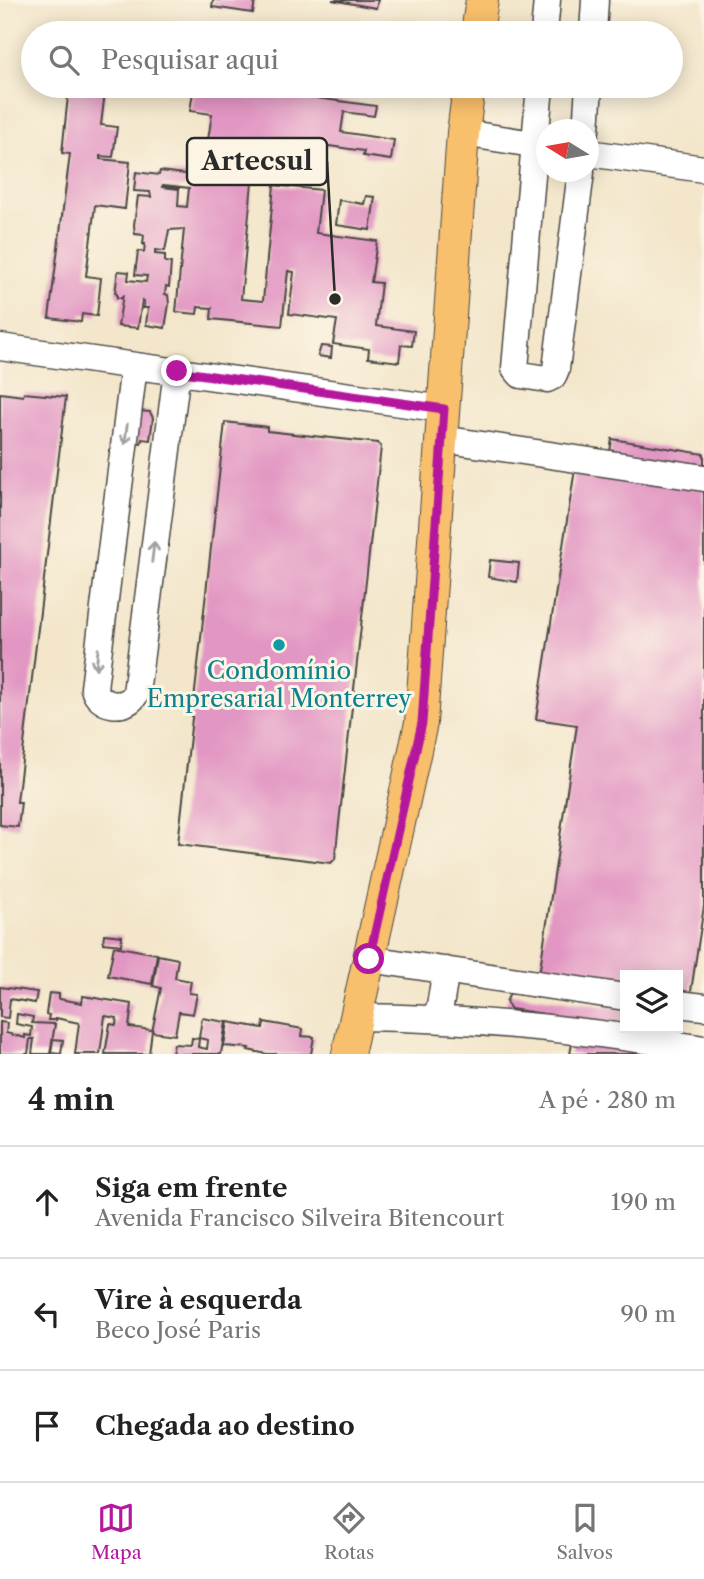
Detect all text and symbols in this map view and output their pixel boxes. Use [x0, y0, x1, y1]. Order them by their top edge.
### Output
search box [21, 21, 683, 98]
icon: search [45, 41, 83, 79]
text: Pesquisar aqui [101, 44, 279, 76]
north arrow [536, 119, 599, 182]
callout: Artecsul [187, 138, 327, 185]
text: Artecsul [200, 145, 313, 177]
route end [161, 355, 192, 386]
one-way arrow [120, 422, 133, 444]
one-way arrow [147, 541, 160, 564]
marker: Condomínio Empresarial Monterrey [271, 637, 287, 653]
one-way arrow [91, 648, 104, 670]
place label: Condomínio Empresarial Monterrey [146, 656, 412, 713]
route start [353, 943, 384, 974]
map controls [620, 970, 683, 1033]
button: layers [620, 970, 683, 1033]
text: 4 min [28, 1081, 114, 1118]
text: A pé · 280 m [539, 1086, 676, 1114]
text: Siga em frente [95, 1172, 288, 1204]
icon: ahead [28, 1183, 66, 1221]
text: 190 m [611, 1188, 676, 1216]
text: Avenida Francisco Silveira Bitencourt [95, 1204, 504, 1232]
text: Vire à esquerda [95, 1284, 302, 1316]
icon: left [28, 1295, 66, 1333]
text: 90 m [620, 1300, 676, 1328]
text: Beco José Paris [95, 1316, 261, 1344]
icon: arrive [28, 1407, 66, 1445]
text: Chegada ao destino [95, 1410, 355, 1442]
tab: Mapa [91, 1499, 142, 1564]
tab: Rotas [324, 1499, 374, 1564]
tab: Salvos [556, 1499, 613, 1564]

